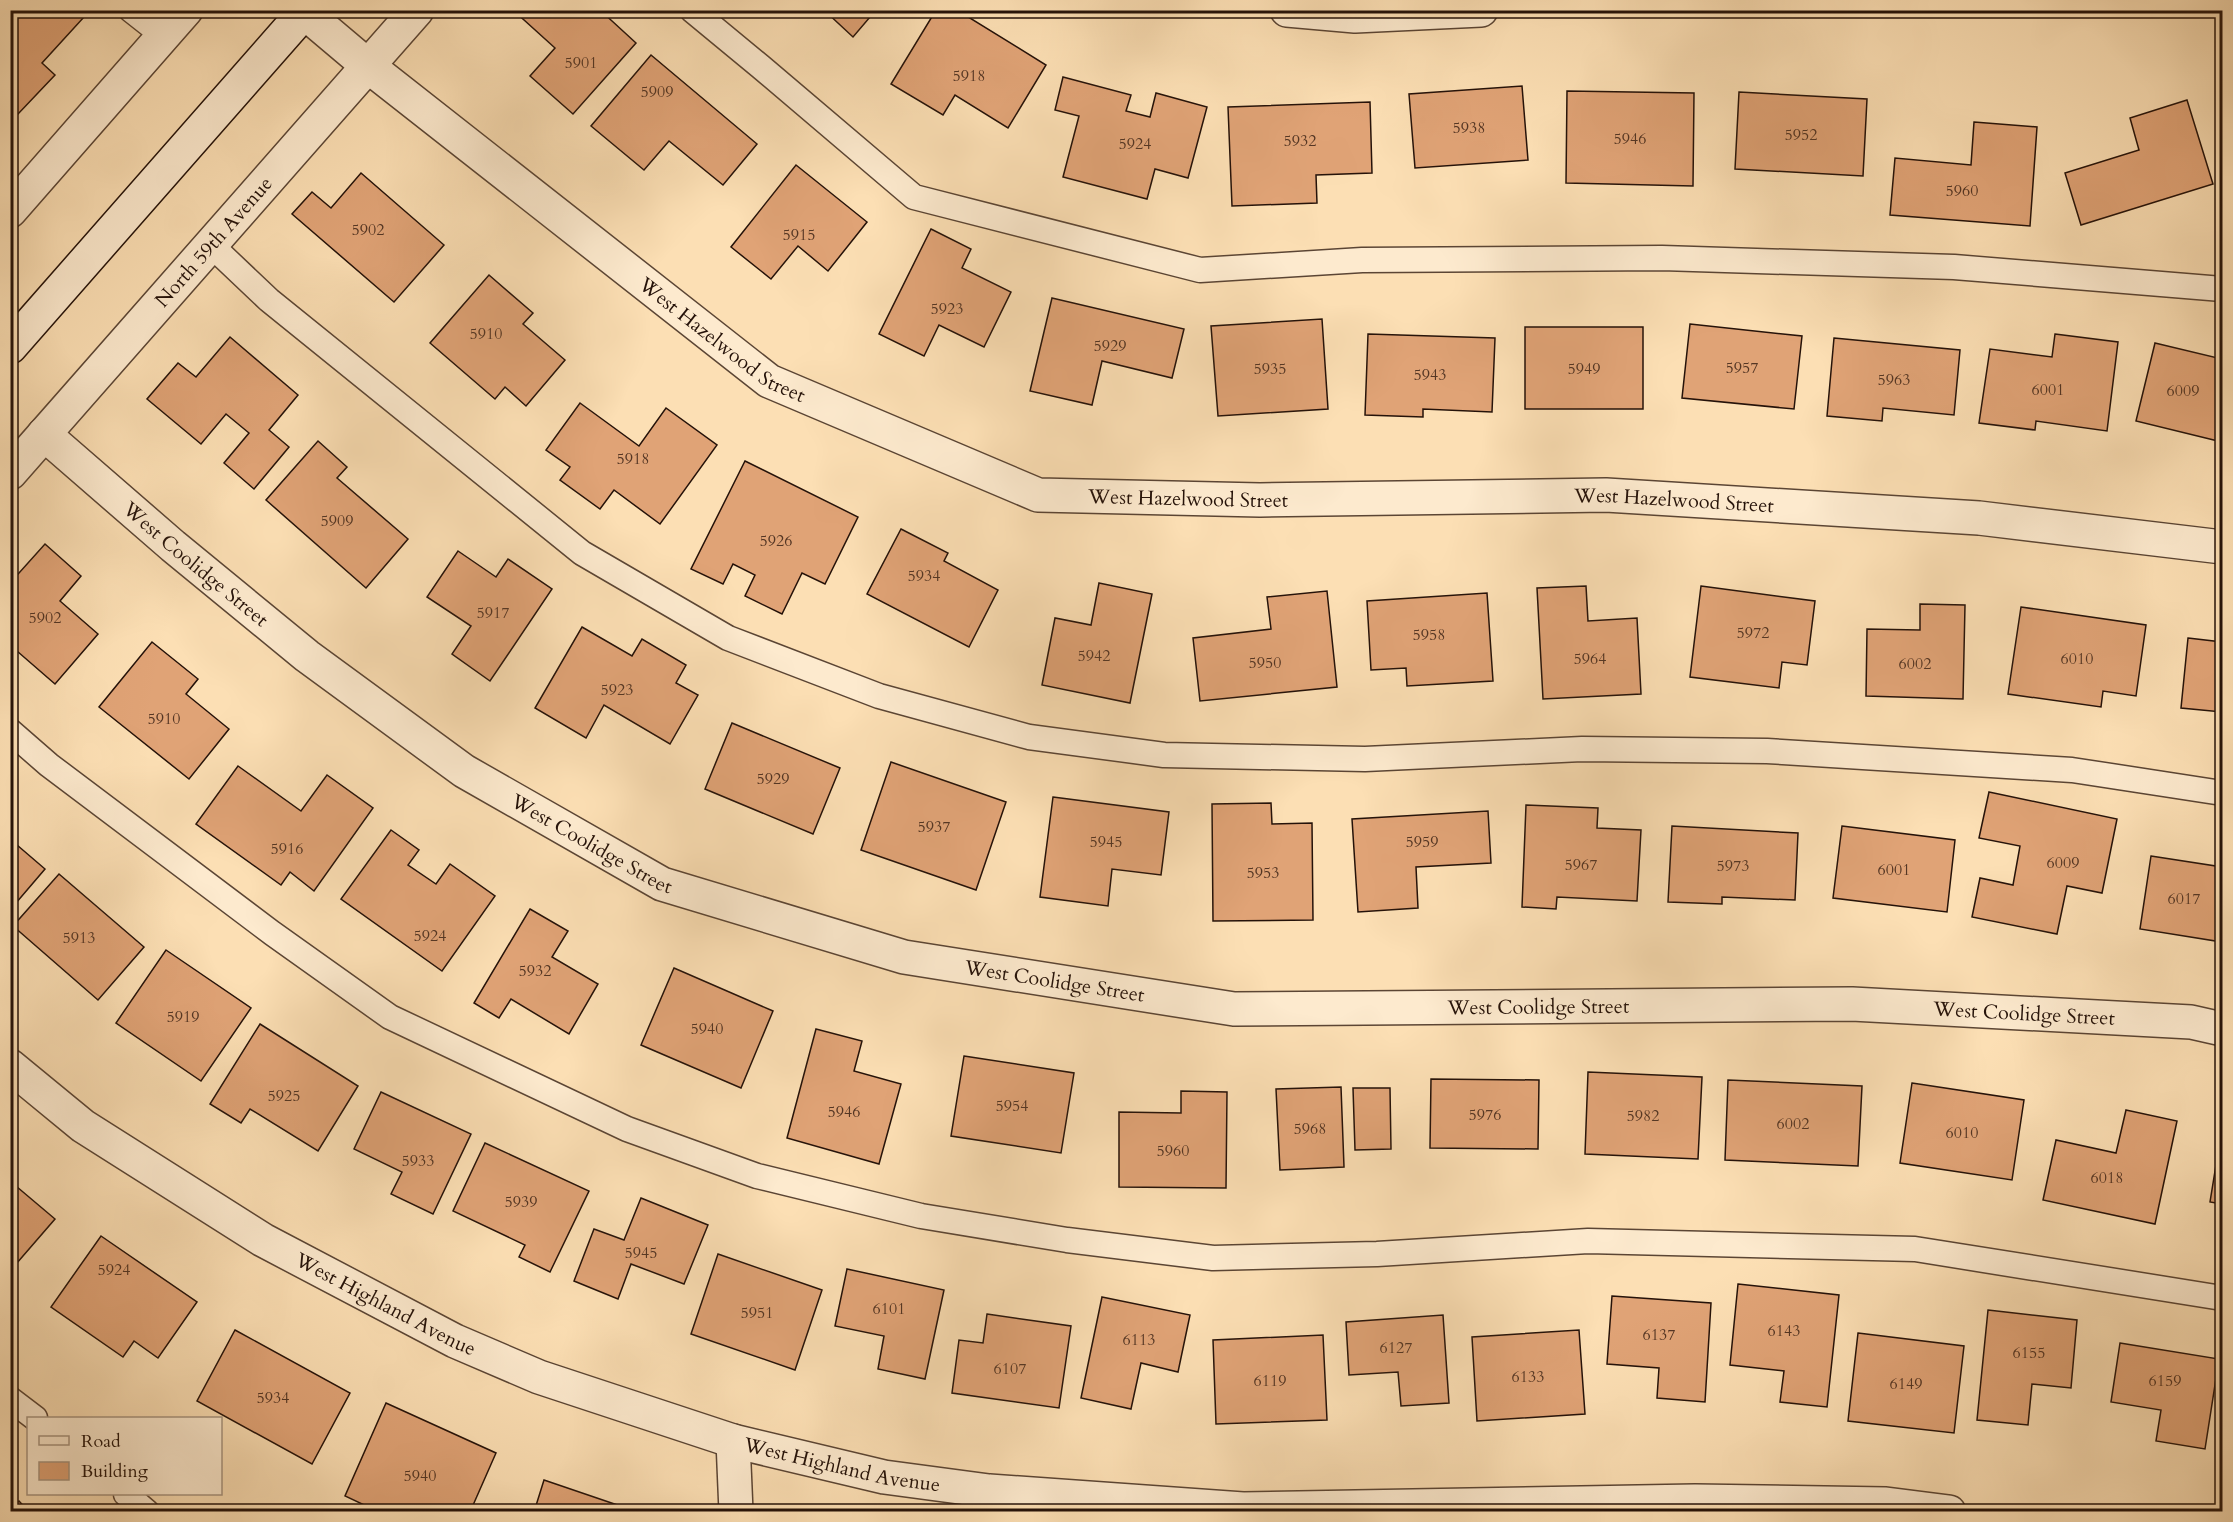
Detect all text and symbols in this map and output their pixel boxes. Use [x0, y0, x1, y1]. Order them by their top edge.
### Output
house number: 5901 [565, 52, 597, 74]
house number: 5918 [953, 65, 985, 87]
house number: 5909 [641, 81, 673, 103]
house number: 5938 [1453, 117, 1485, 139]
house number: 5952 [1785, 124, 1817, 146]
house number: 5946 [1614, 128, 1646, 150]
house number: 5932 [1284, 130, 1316, 152]
house number: 5924 [1119, 133, 1151, 155]
street label: North 59th Avenue [149, 171, 279, 313]
house number: 5960 [1946, 180, 1978, 202]
house number: 5902 [352, 219, 384, 241]
house number: 5915 [783, 224, 815, 246]
street label: West Hazelwood Street [632, 270, 810, 409]
house number: 5923 [931, 298, 963, 320]
house number: 5910 [470, 323, 502, 345]
house number: 5929 [1094, 335, 1126, 357]
house number: 5957 [1726, 357, 1758, 379]
house number: 5935 [1254, 358, 1286, 380]
house number: 5949 [1568, 358, 1600, 380]
house number: 5943 [1414, 364, 1446, 386]
house number: 5963 [1878, 369, 1910, 391]
house number: 6001 [2032, 379, 2064, 401]
house number: 6009 [2167, 380, 2199, 402]
house number: 5918 [617, 448, 649, 470]
street label: West Hazelwood Street [1573, 482, 1775, 519]
street label: West Hazelwood Street [1087, 483, 1289, 514]
street label: West Coolidge Street [116, 495, 275, 633]
house number: 5909 [321, 510, 353, 532]
house number: 5926 [760, 530, 792, 552]
house number: 5934 [908, 565, 940, 587]
house number: 5917 [477, 602, 509, 624]
house number: 5902 [29, 607, 61, 629]
house number: 5972 [1737, 622, 1769, 644]
house number: 5958 [1413, 624, 1445, 646]
house number: 5942 [1078, 645, 1110, 667]
house number: 5964 [1574, 648, 1606, 670]
house number: 6010 [2061, 648, 2093, 670]
house number: 5950 [1249, 652, 1281, 674]
house number: 6002 [1899, 653, 1931, 675]
house number: 5923 [601, 679, 633, 701]
house number: 5910 [148, 708, 180, 730]
house number: 5929 [757, 768, 789, 790]
street label: West Coolidge Street [505, 787, 676, 901]
house number: 5937 [918, 816, 950, 838]
house number: 5945 [1090, 831, 1122, 853]
house number: 5959 [1406, 831, 1438, 853]
house number: 5916 [271, 838, 303, 860]
house number: 6009 [2047, 852, 2079, 874]
house number: 5967 [1565, 854, 1597, 876]
house number: 5973 [1717, 855, 1749, 877]
house number: 6001 [1878, 859, 1910, 881]
house number: 5953 [1247, 862, 1279, 884]
house number: 6017 [2168, 888, 2200, 910]
house number: 5924 [414, 925, 446, 947]
house number: 5913 [63, 927, 95, 949]
street label: West Coolidge Street [962, 954, 1147, 1009]
house number: 5932 [519, 960, 551, 982]
street label: West Coolidge Street [1446, 993, 1630, 1021]
street label: West Coolidge Street [1932, 995, 2116, 1032]
house number: 5919 [167, 1006, 199, 1028]
house number: 5940 [691, 1018, 723, 1040]
house number: 5925 [268, 1085, 300, 1107]
house number: 5954 [996, 1095, 1028, 1117]
house number: 5946 [828, 1101, 860, 1123]
house number: 5976 [1469, 1104, 1501, 1126]
house number: 5982 [1627, 1105, 1659, 1127]
house number: 6002 [1777, 1113, 1809, 1135]
house number: 5968 [1294, 1118, 1326, 1140]
house number: 6010 [1946, 1122, 1978, 1144]
house number: 5960 [1157, 1140, 1189, 1162]
house number: 5933 [402, 1150, 434, 1172]
house number: 6018 [2091, 1167, 2123, 1189]
house number: 5939 [505, 1191, 537, 1213]
house number: 5945 [625, 1242, 657, 1264]
street label: West Highland Avenue [290, 1246, 480, 1362]
house number: 5924 [98, 1259, 130, 1281]
house number: 6101 [873, 1298, 905, 1320]
house number: 5951 [741, 1302, 773, 1324]
house number: 6143 [1768, 1320, 1800, 1342]
house number: 6137 [1643, 1324, 1675, 1346]
house number: 6113 [1123, 1329, 1155, 1351]
house number: 6127 [1380, 1337, 1412, 1359]
house number: 6155 [2013, 1342, 2045, 1364]
house number: 6107 [994, 1358, 1026, 1380]
house number: 6133 [1512, 1366, 1544, 1388]
house number: 6119 [1254, 1370, 1286, 1392]
house number: 6159 [2149, 1370, 2181, 1392]
house number: 6149 [1890, 1373, 1922, 1395]
house number: 5934 [257, 1387, 289, 1409]
legend [27, 1417, 222, 1495]
text: Road [81, 1429, 121, 1454]
street label: West Highland Avenue [740, 1431, 942, 1498]
text: Building [81, 1459, 149, 1484]
house number: 5940 [404, 1465, 436, 1487]

